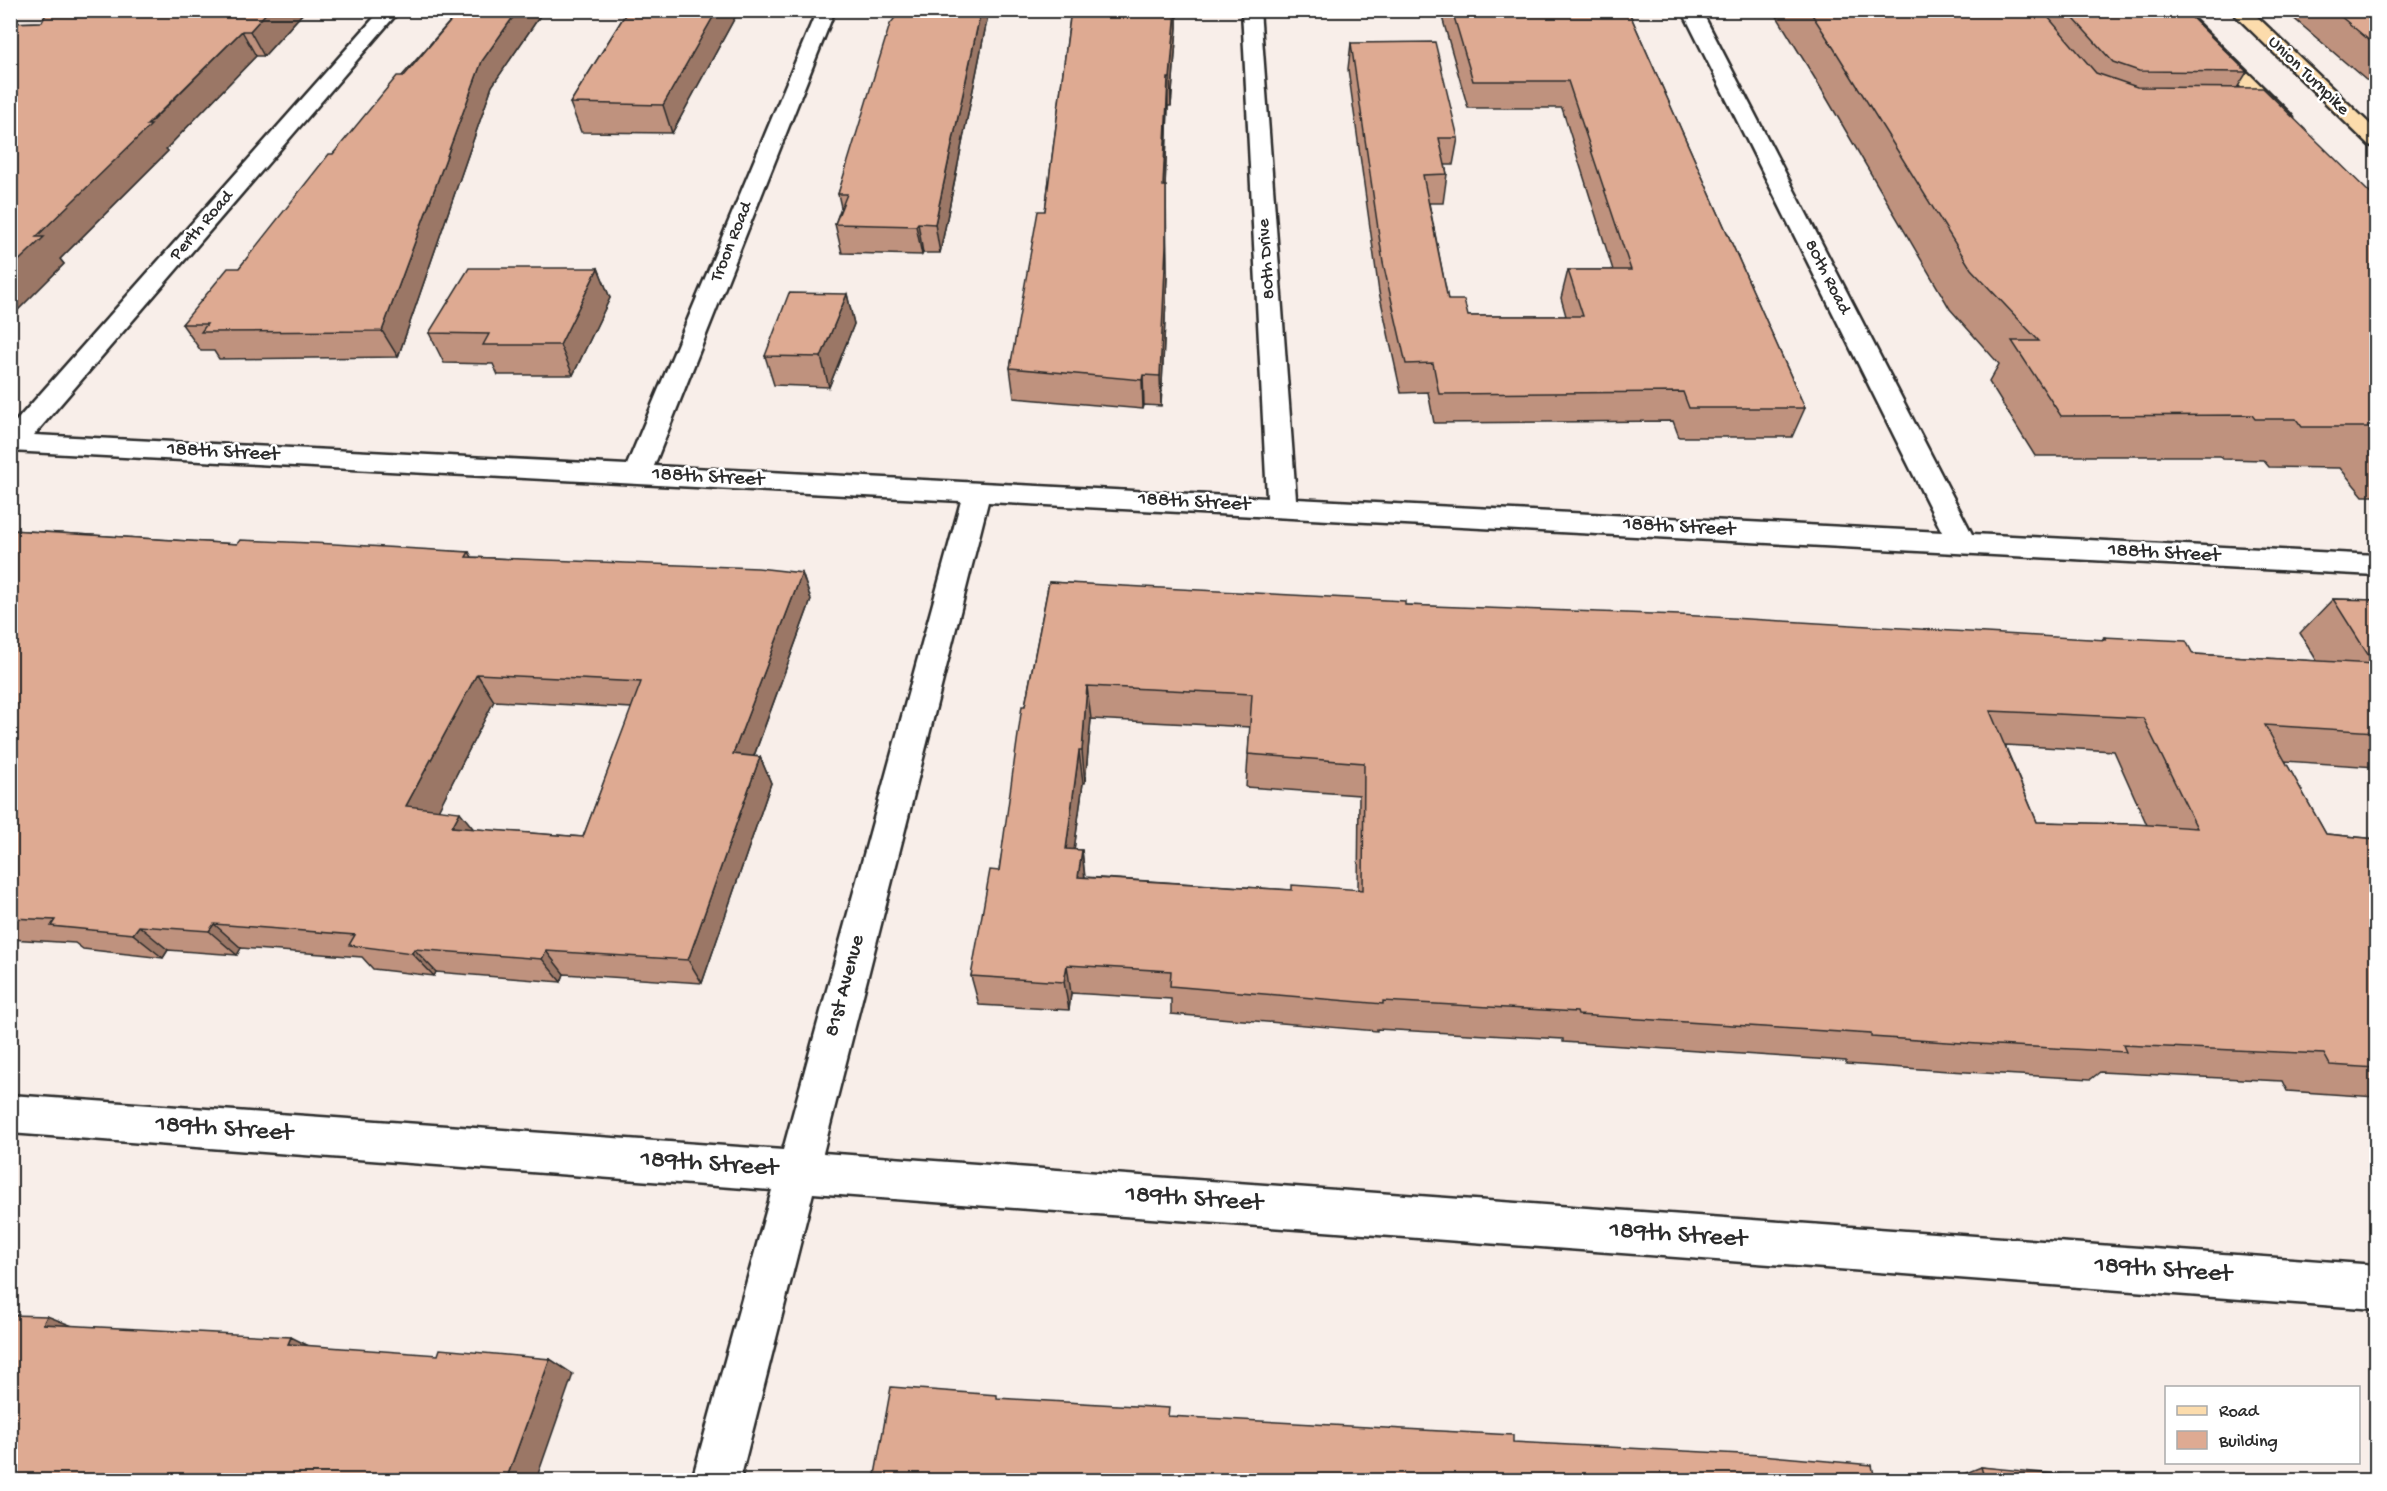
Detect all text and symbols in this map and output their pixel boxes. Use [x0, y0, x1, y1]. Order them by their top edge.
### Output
street label: Union Turnpike [2263, 32, 2354, 121]
street label: Perth Road [165, 185, 239, 266]
street label: Troon Road [706, 198, 758, 286]
street label: 80th Drive [1254, 217, 1280, 300]
street label: 80th Road [1799, 236, 1855, 319]
street label: 188th Street [165, 438, 282, 469]
street label: 188th Street [650, 463, 767, 494]
street label: 188th Street [1136, 488, 1253, 519]
street label: 188th Street [1621, 513, 1738, 544]
street label: 188th Street [2106, 539, 2223, 570]
street label: 81st Avenue [820, 931, 872, 1040]
street label: 189th Street [153, 1110, 296, 1150]
street label: 189th Street [638, 1145, 781, 1185]
street label: 189th Street [1123, 1180, 1266, 1220]
street label: 189th Street [1607, 1216, 1750, 1256]
street label: 189th Street [2092, 1251, 2235, 1291]
legend [2165, 1386, 2360, 1464]
text: Road [2219, 1402, 2260, 1423]
text: Building [2218, 1432, 2278, 1453]

